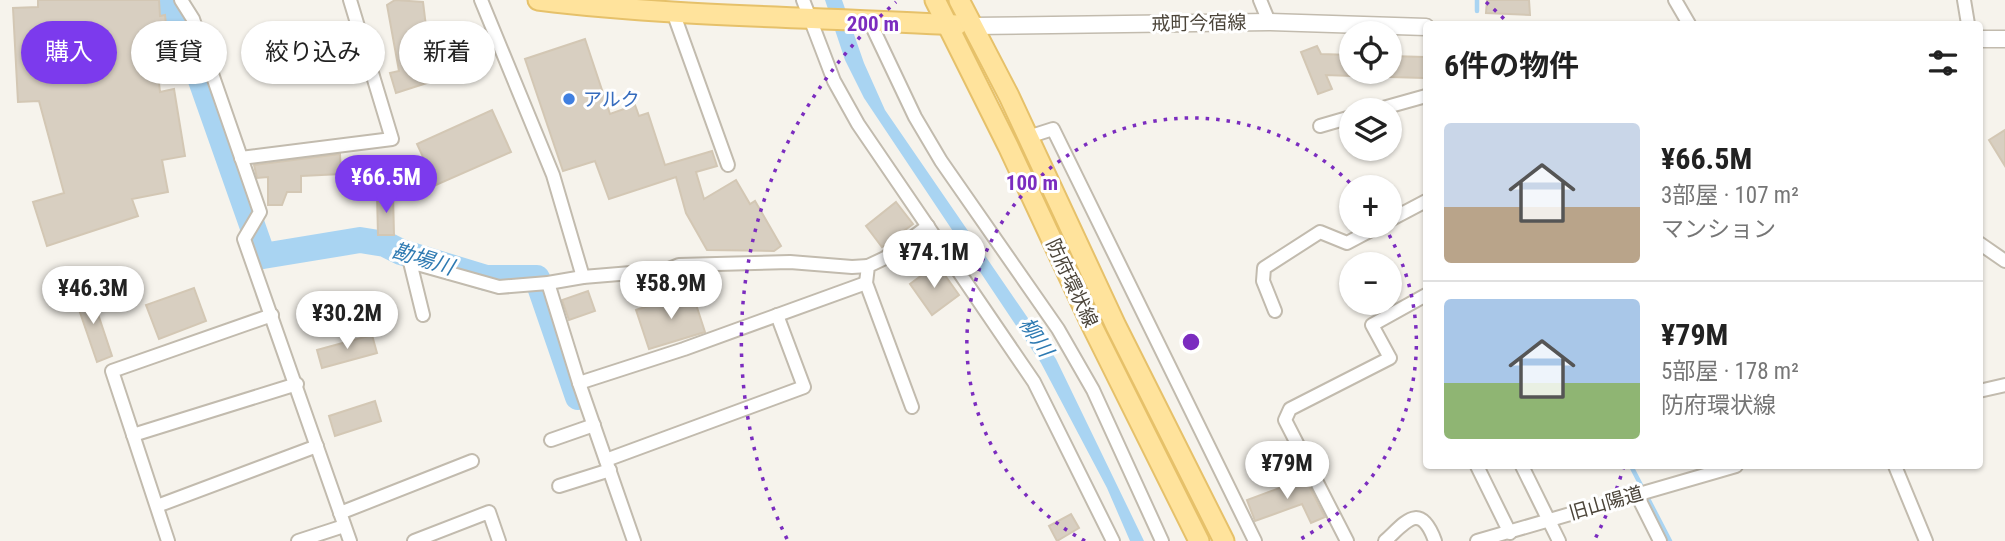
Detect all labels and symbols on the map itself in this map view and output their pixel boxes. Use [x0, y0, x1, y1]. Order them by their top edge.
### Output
street label: 戒町今宿線 [1151, 11, 1247, 35]
text: 200 m [847, 12, 899, 36]
place label: アルク [583, 88, 640, 111]
marker: アルク [561, 91, 577, 107]
pin: ¥66.5M [329, 156, 443, 215]
text: 100 m [1006, 171, 1058, 195]
pin: ¥74.1M [877, 230, 991, 290]
street label: 防府環状線 [1041, 235, 1103, 331]
water label: 勘場川 [389, 238, 459, 280]
pin: ¥58.9M [614, 262, 728, 321]
pin: ¥46.3M [36, 266, 150, 326]
pin: ¥30.2M [290, 292, 404, 351]
water label: 柳川 [1014, 313, 1059, 363]
centre of rings [1179, 330, 1203, 354]
pin: ¥79M [1246, 442, 1328, 501]
street label: 旧山陽道 [1566, 481, 1646, 525]

